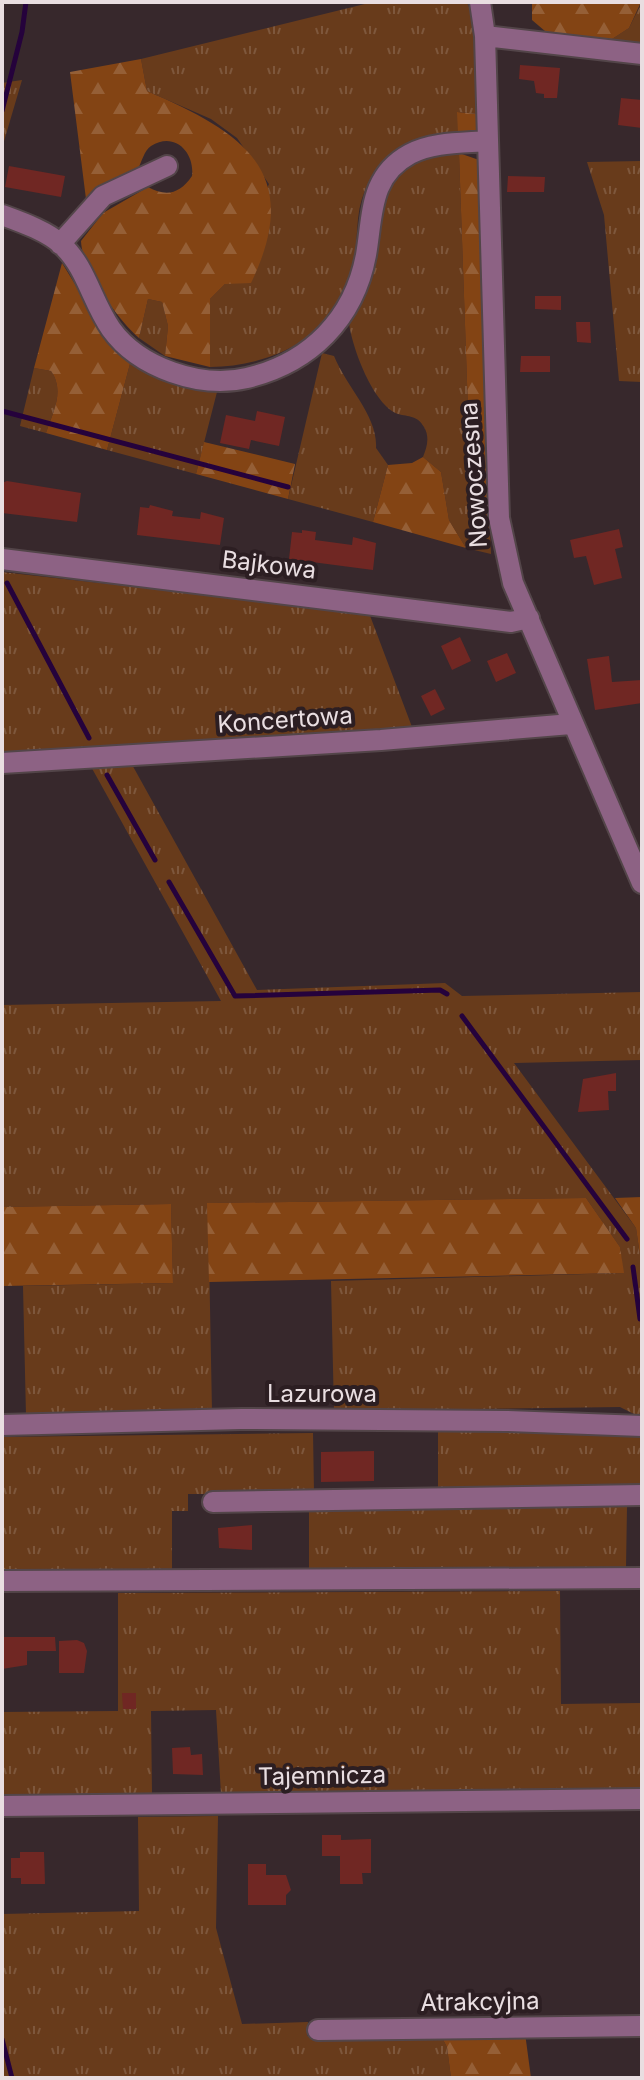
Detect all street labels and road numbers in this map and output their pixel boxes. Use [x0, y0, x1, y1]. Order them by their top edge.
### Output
street label: Nowoczesna [454, 401, 493, 549]
street label: Bajkowa [220, 544, 318, 585]
street label: Koncertowa [216, 700, 354, 739]
street label: Lazurowa [267, 1379, 377, 1408]
street label: Tajemnicza [258, 1760, 386, 1791]
street label: Atrakcyjna [420, 1986, 540, 2017]

